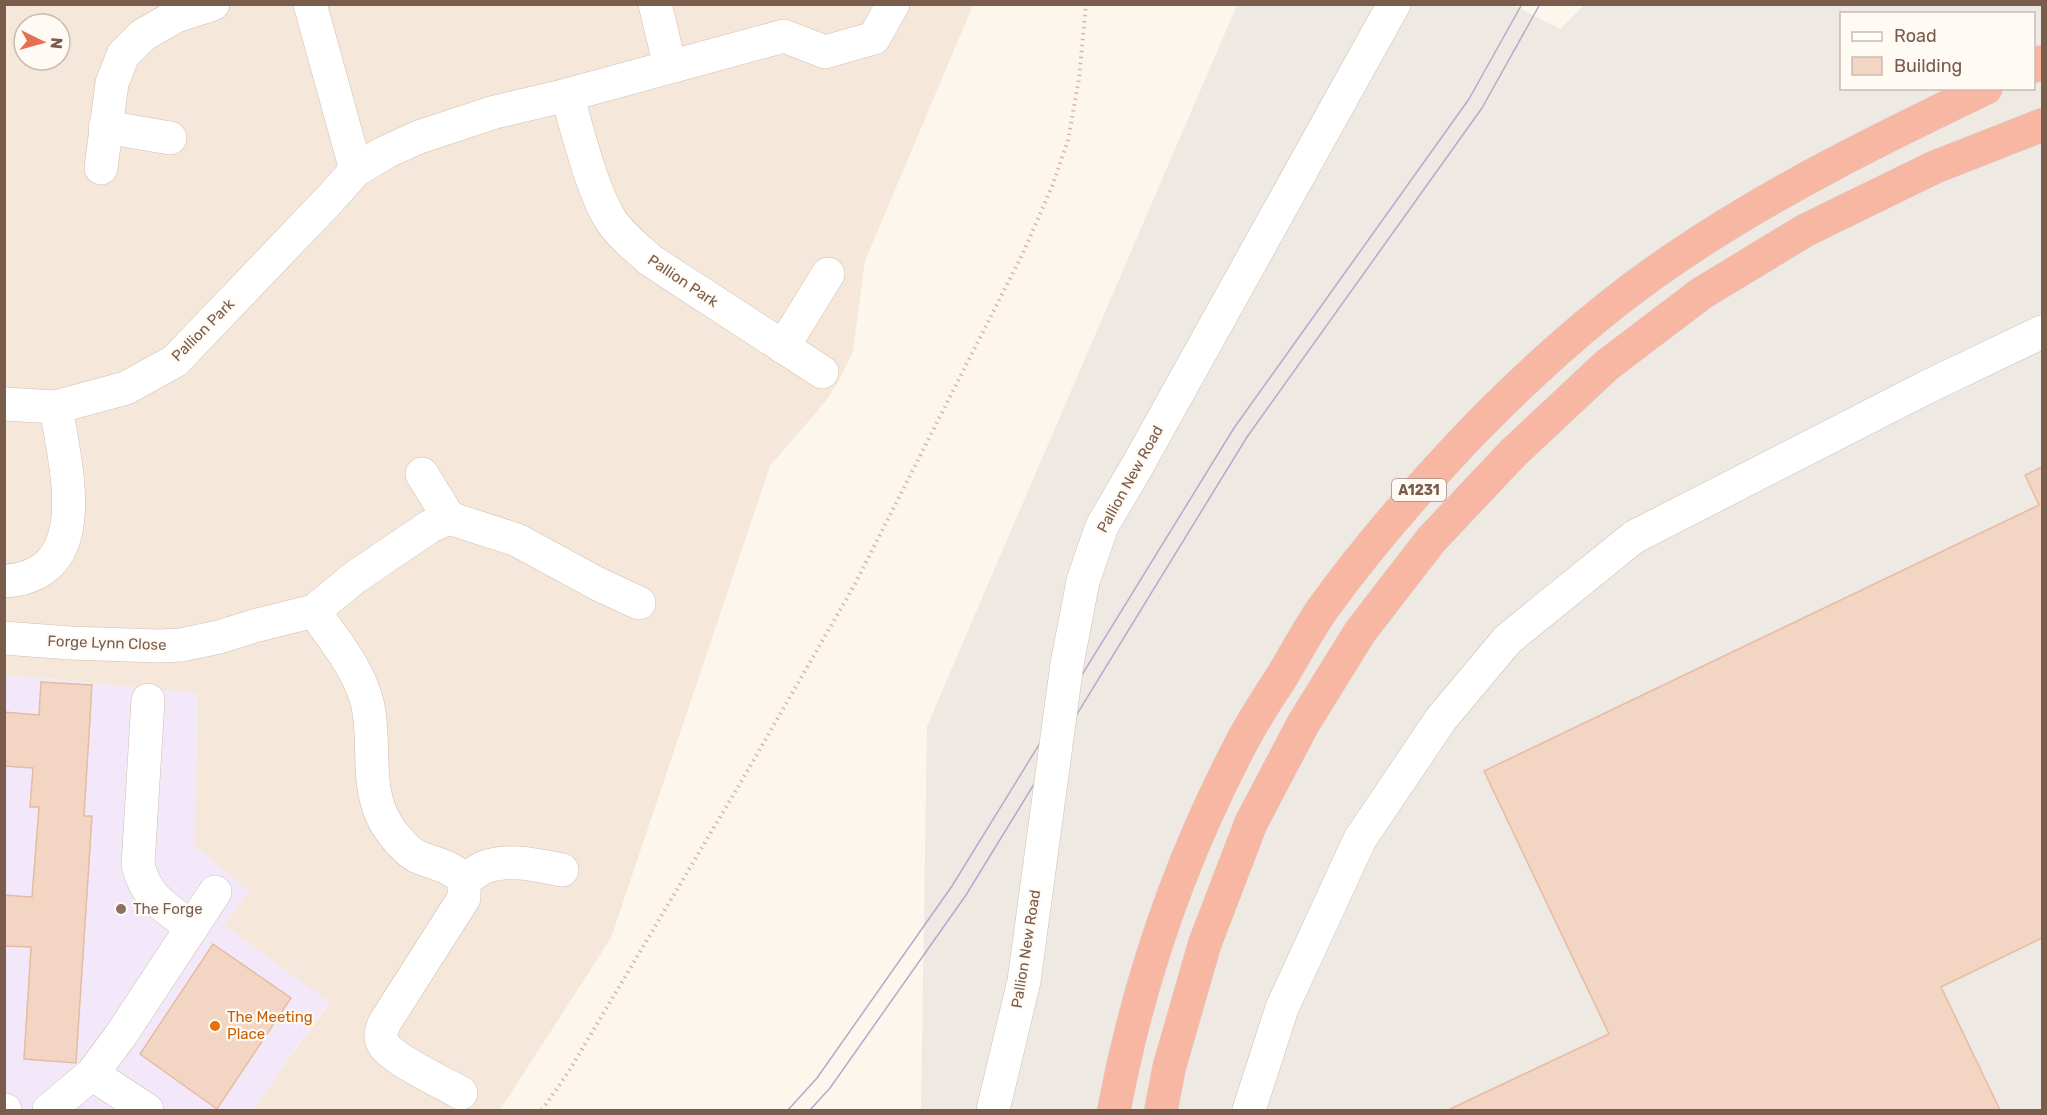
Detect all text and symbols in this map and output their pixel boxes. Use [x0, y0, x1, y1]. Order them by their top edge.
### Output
north arrow [12, 12, 72, 72]
legend [1840, 12, 2035, 90]
text: Road [1894, 25, 1937, 47]
text: N [46, 37, 66, 50]
text: Building [1894, 55, 1962, 77]
street label: Pallion Park [644, 251, 722, 311]
street label: Pallion Park [168, 295, 238, 365]
street label: Pallion New Road [1093, 422, 1167, 536]
road number: A1231 [1392, 479, 1446, 501]
street label: Forge Lynn Close [47, 632, 167, 654]
street label: Pallion New Road [1008, 889, 1044, 1009]
place label: The Forge [133, 900, 203, 918]
marker: The Forge [114, 902, 128, 916]
place label: The Meeting Place [227, 1008, 313, 1043]
marker: The Meeting Place [208, 1019, 222, 1033]

